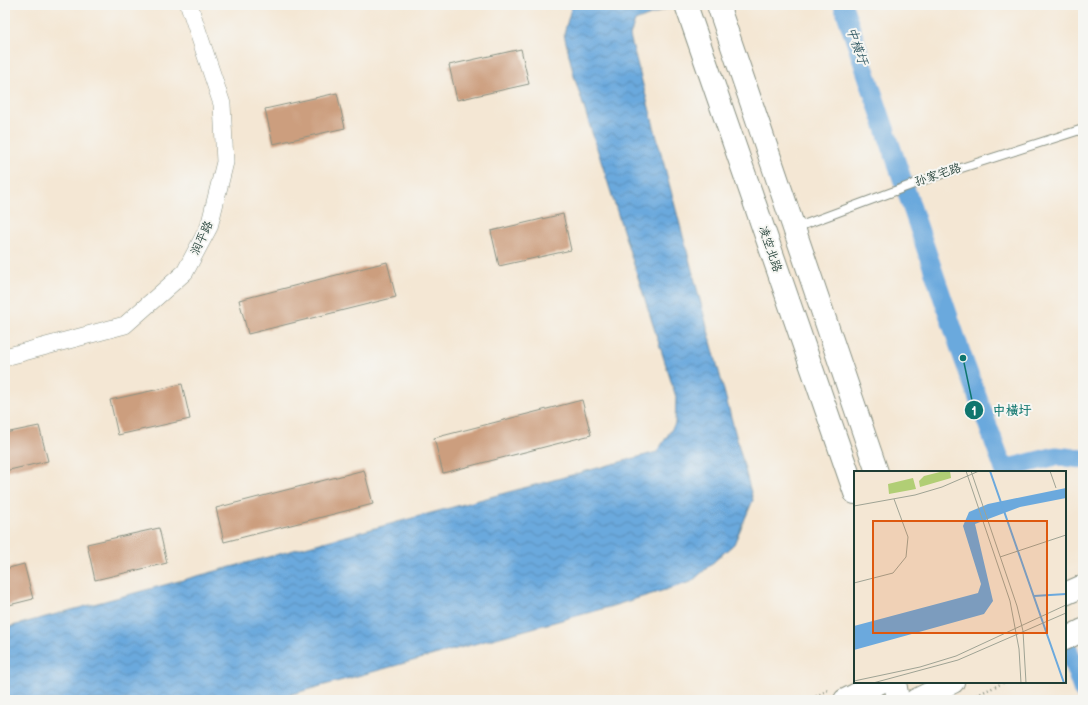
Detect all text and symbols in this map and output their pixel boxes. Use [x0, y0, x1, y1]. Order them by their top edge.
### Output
water label: 中横圩 [843, 25, 872, 69]
street label: 孙家宅路 [913, 160, 963, 190]
street label: 润平路 [188, 219, 216, 257]
street label: 凌空北路 [755, 224, 785, 274]
callout: 中横圩 [964, 398, 1039, 423]
text: 中横圩 [992, 403, 1032, 419]
text: 1 [971, 404, 977, 419]
inset map [854, 471, 1066, 683]

